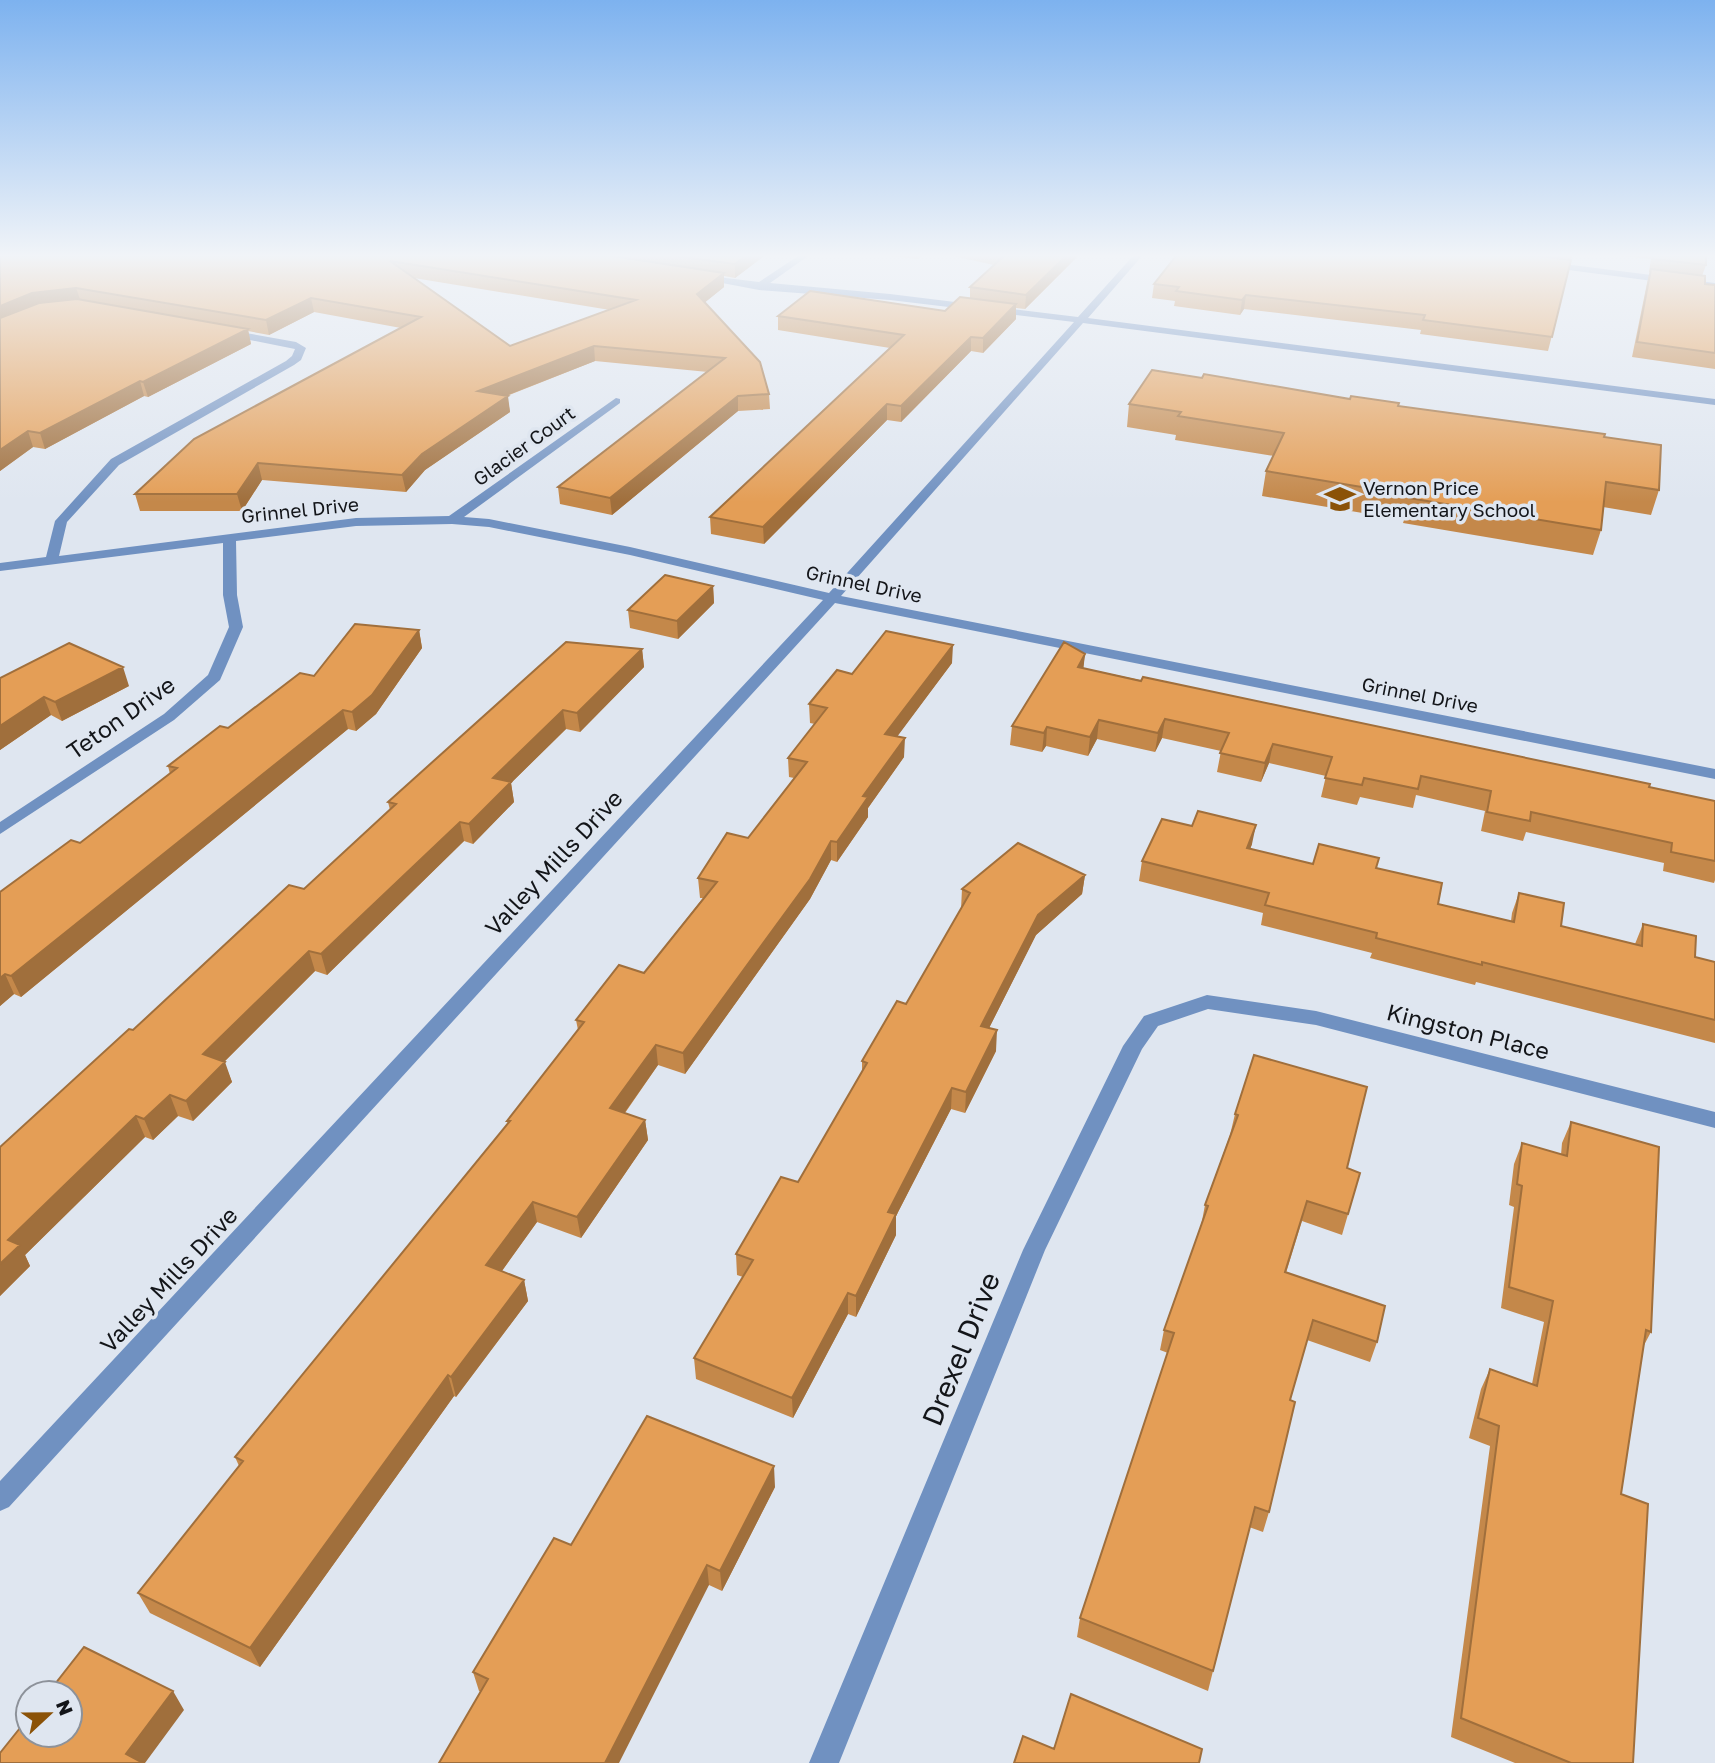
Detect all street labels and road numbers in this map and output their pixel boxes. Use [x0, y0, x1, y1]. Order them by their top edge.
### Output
street label: Glacier Court [468, 401, 579, 490]
street label: Grinnel Drive [240, 492, 360, 527]
street label: Grinnel Drive [804, 560, 924, 607]
street label: Teton Drive [61, 670, 180, 765]
street label: Grinnel Drive [1360, 672, 1480, 717]
street label: Valley Mills Drive [479, 784, 628, 941]
street label: Kingston Place [1384, 997, 1553, 1065]
street label: Valley Mills Drive [94, 1201, 243, 1358]
street label: Drexel Drive [915, 1267, 1006, 1430]

